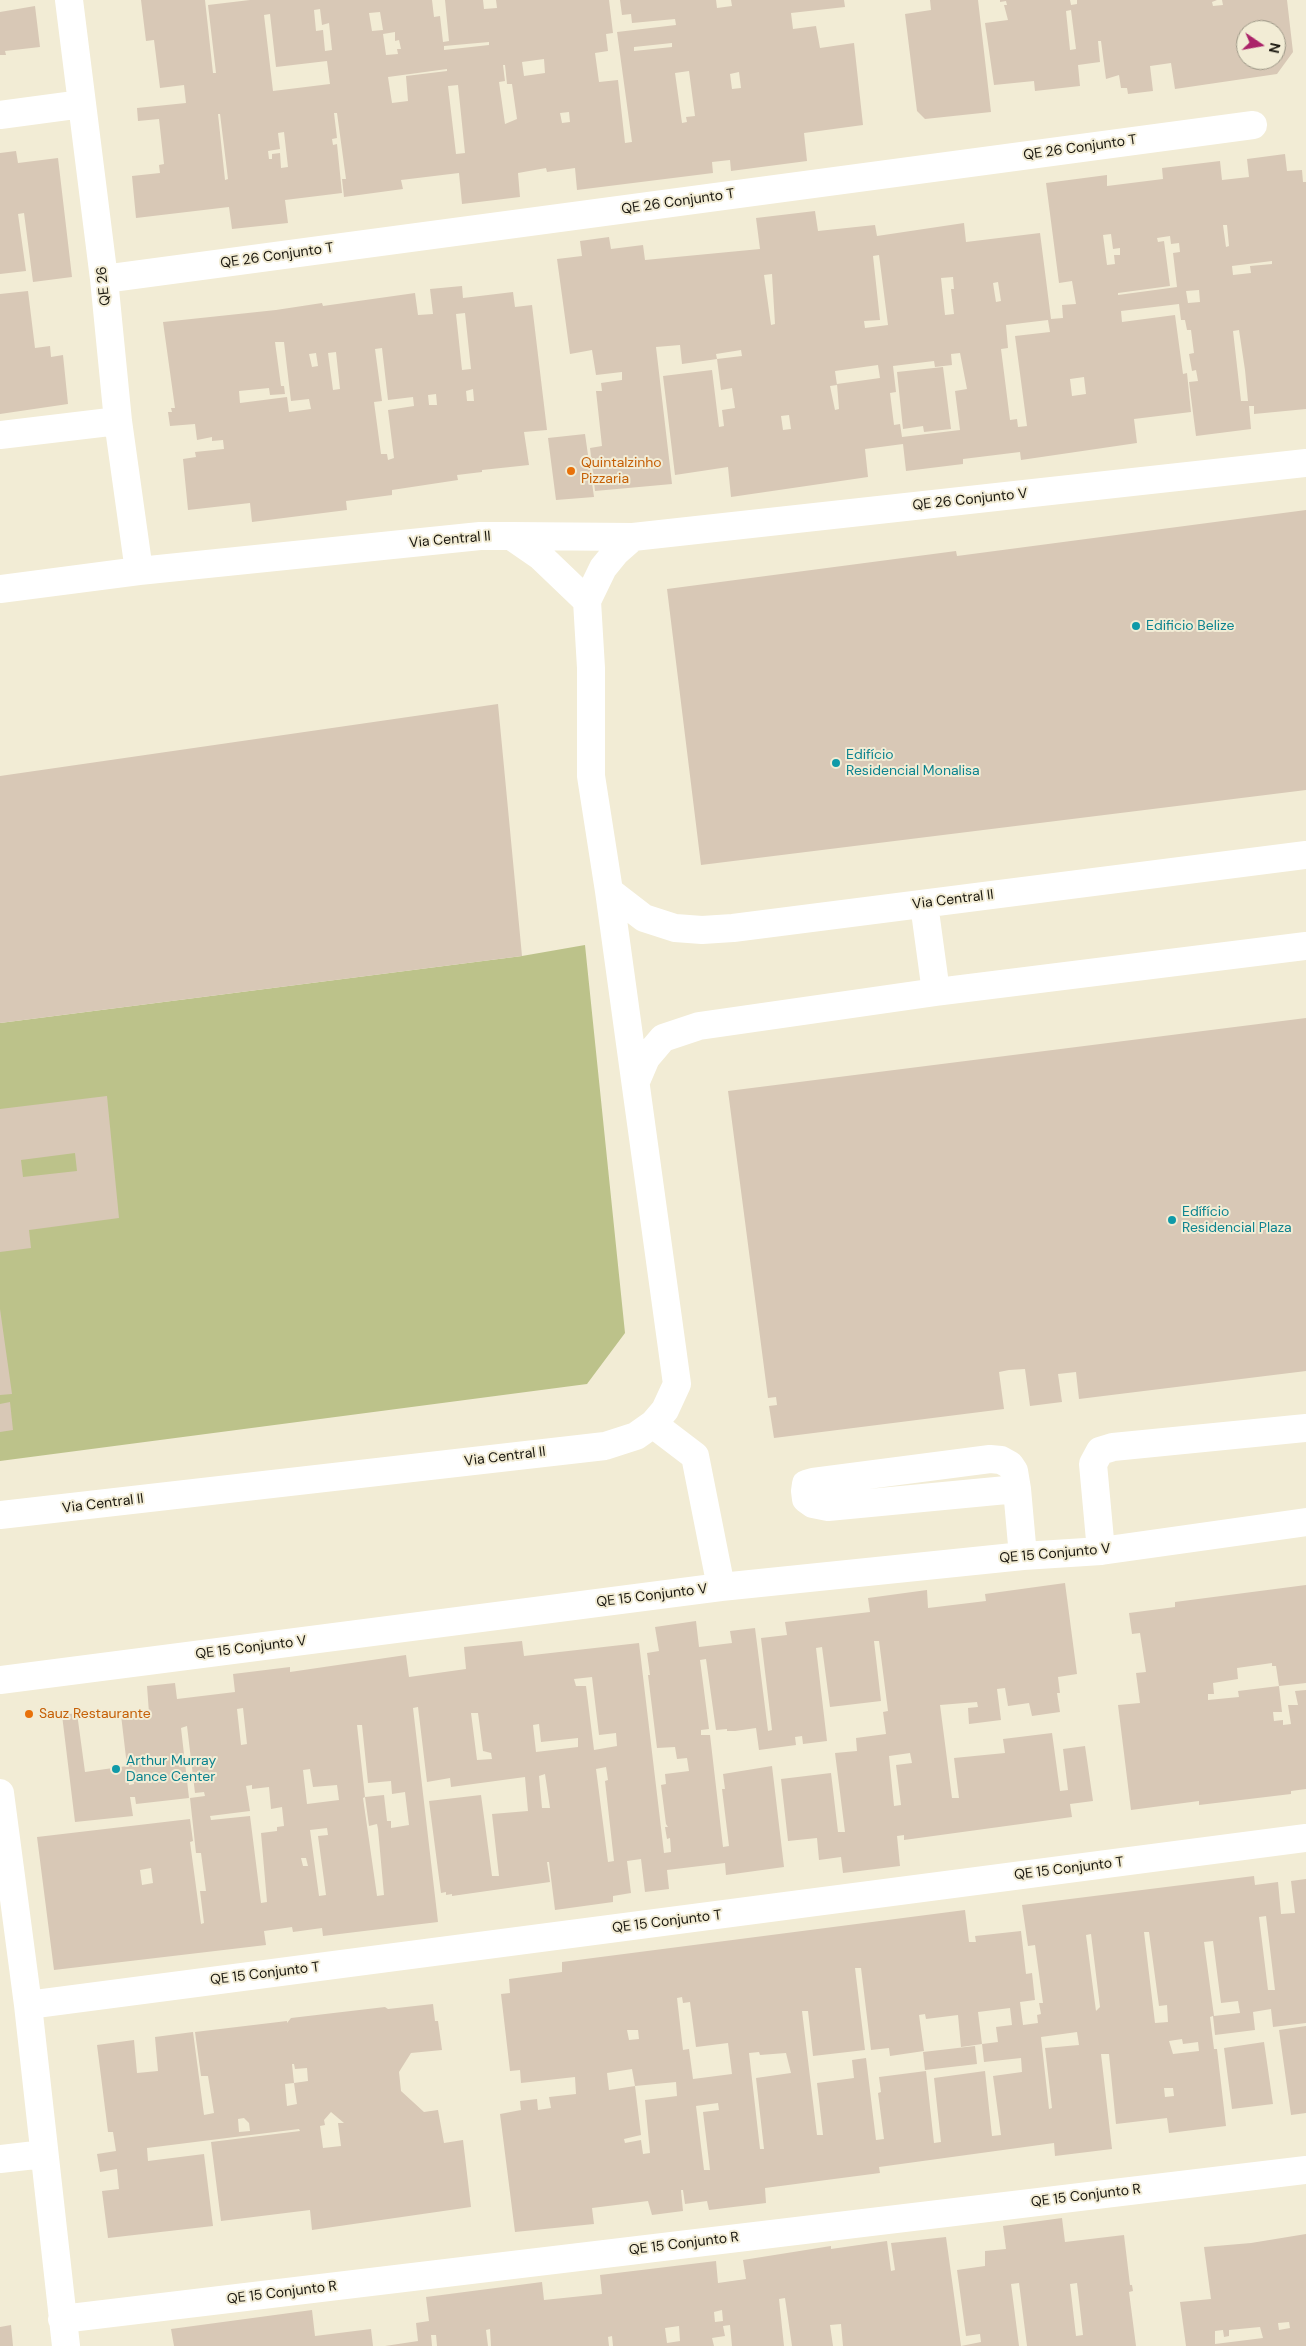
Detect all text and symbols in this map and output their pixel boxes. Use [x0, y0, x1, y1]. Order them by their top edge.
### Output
north arrow [1236, 20, 1286, 70]
text: N [1265, 41, 1285, 55]
street label: QE 26 Conjunto T [1022, 132, 1138, 164]
street label: QE 26 Conjunto T [620, 186, 736, 218]
street label: QE 26 Conjunto T [219, 240, 335, 272]
street label: QE 26 [94, 266, 114, 306]
place label: Quintalzinho Pizzaria [581, 455, 662, 488]
marker: Quintalzinho Pizzaria [565, 465, 577, 477]
street label: QE 26 Conjunto V [912, 486, 1028, 514]
street label: Via Central II [409, 528, 491, 552]
place label: Edificio Belize [1146, 618, 1235, 634]
marker: Edificio Belize [1130, 620, 1142, 632]
place label: Edifício Residencial Monalisa [846, 747, 980, 780]
marker: Edifício Residencial Monalisa [830, 757, 842, 769]
street label: Via Central II [911, 887, 995, 913]
place label: Edífício Residencial Plaza [1182, 1204, 1292, 1236]
marker: Edífício Residencial Plaza [1166, 1214, 1178, 1226]
street label: Via Central II [463, 1444, 547, 1470]
street label: Via Central II [61, 1491, 145, 1517]
street label: QE 15 Conjunto V [999, 1541, 1111, 1567]
street label: QE 15 Conjunto V [596, 1581, 708, 1611]
street label: QE 15 Conjunto V [195, 1633, 307, 1663]
place label: Sauz Restaurante [39, 1706, 151, 1722]
marker: Sauz Restaurante [23, 1708, 35, 1720]
place label: Arthur Murray Dance Center [126, 1753, 216, 1785]
marker: Arthur Murray Dance Center [110, 1763, 122, 1775]
street label: QE 15 Conjunto T [1013, 1854, 1125, 1884]
street label: QE 15 Conjunto T [611, 1907, 723, 1937]
street label: QE 15 Conjunto T [209, 1959, 321, 1989]
street label: QE 15 Conjunto R [1030, 2181, 1142, 2211]
street label: QE 15 Conjunto R [628, 2229, 740, 2259]
street label: QE 15 Conjunto R [226, 2278, 338, 2308]

